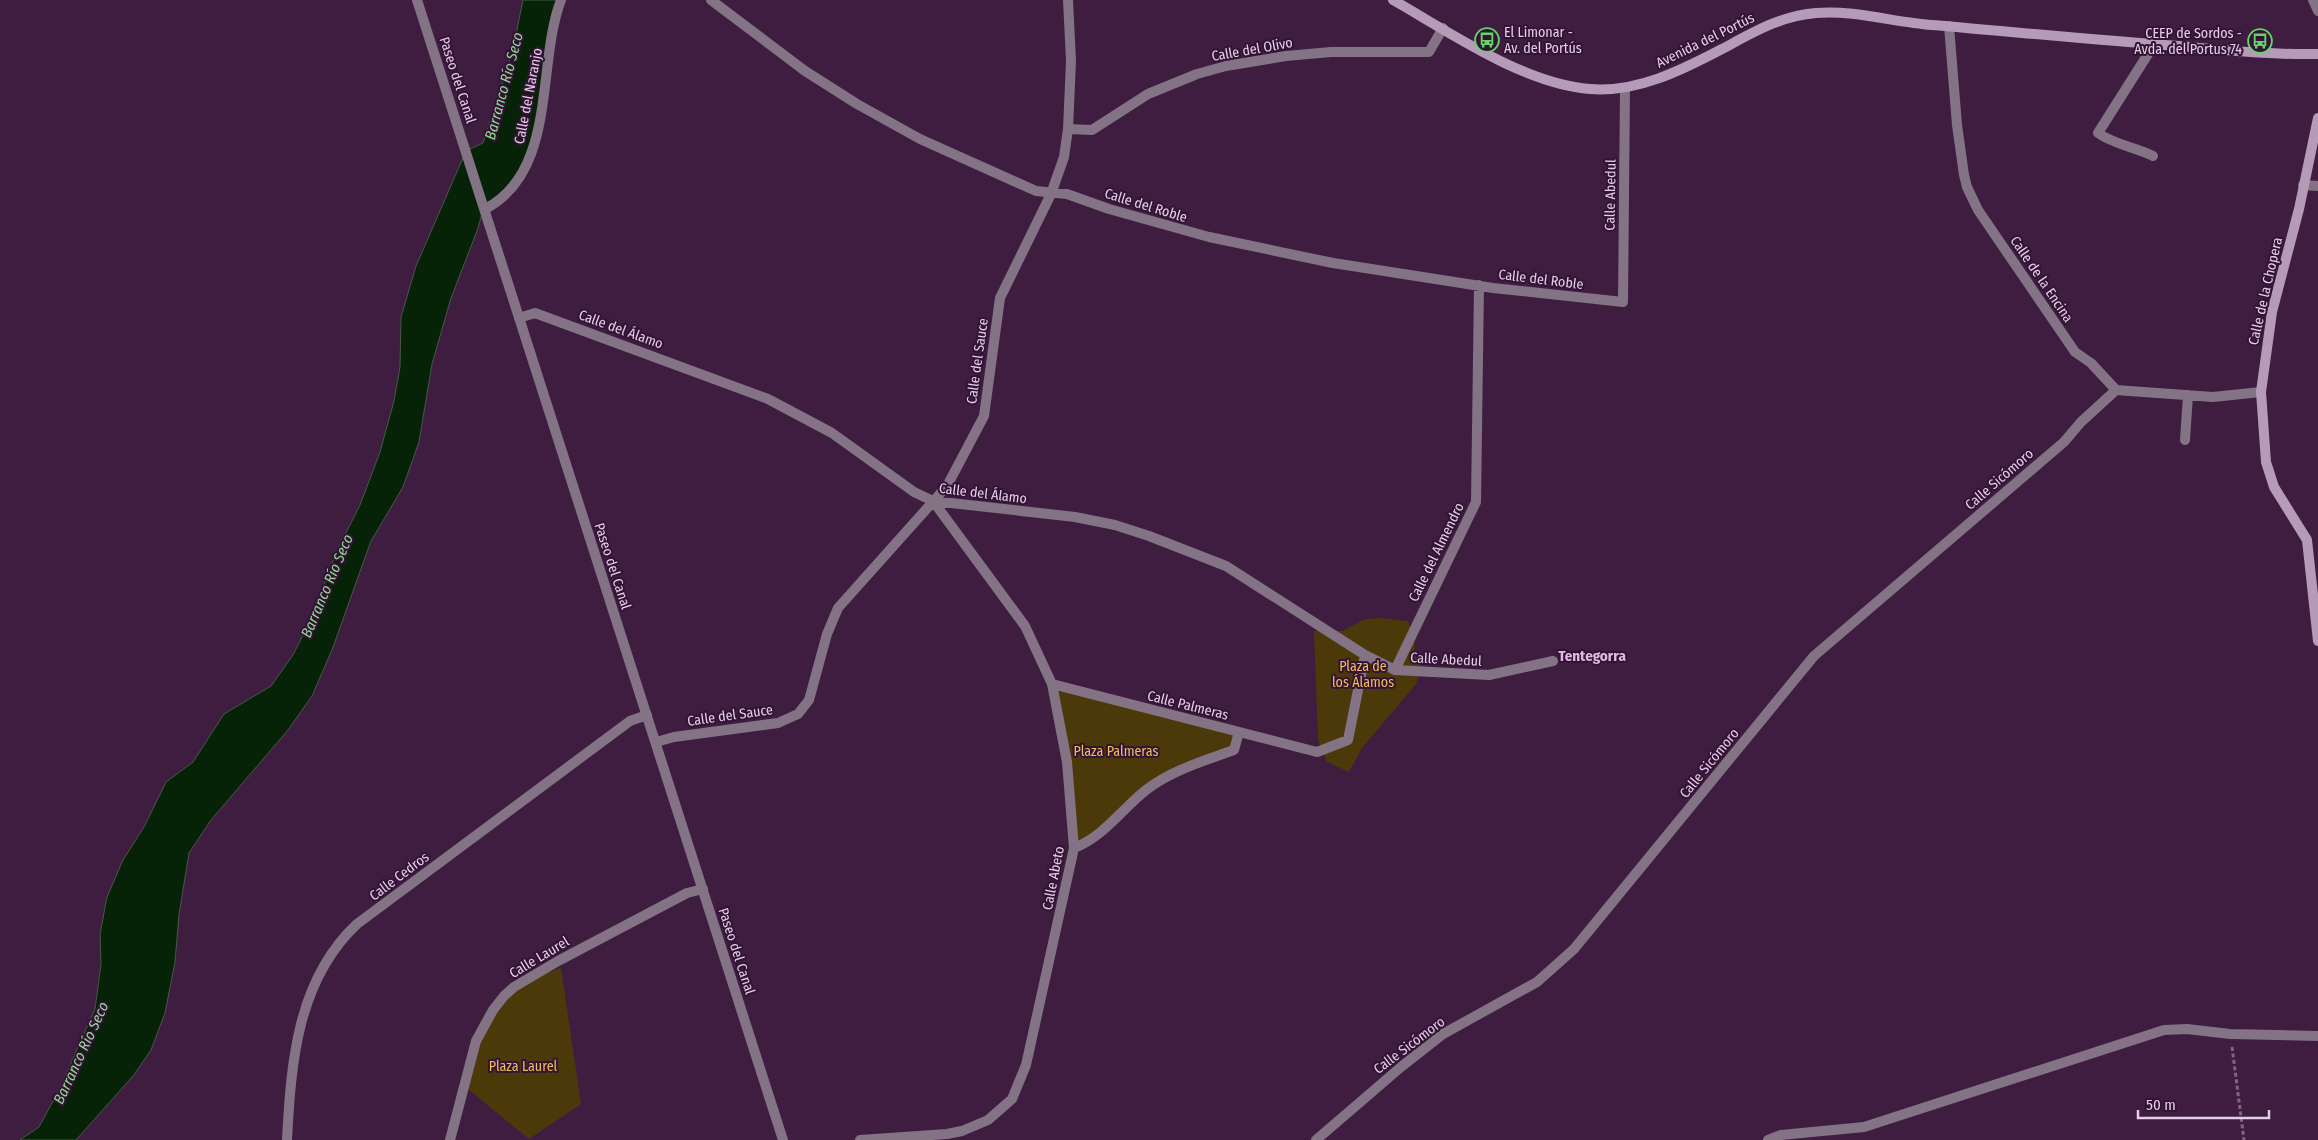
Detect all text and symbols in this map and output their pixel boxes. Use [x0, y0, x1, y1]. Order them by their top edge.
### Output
street label: Avenida del Portús [1653, 9, 1757, 72]
place label: El Limonar - Av. del Portús [1504, 24, 1582, 57]
place label: CEEP de Sordos - Avda. del Portus 74 [2134, 25, 2242, 58]
bus stop icon: El Limonar - Av. del Portús [1474, 27, 1500, 53]
bus stop icon: CEEP de Sordos - Avda. del Portus 74 [2247, 28, 2273, 54]
water label: Barranco Río Seco [481, 30, 527, 142]
street label: Calle del Olivo [1210, 34, 1294, 65]
street label: Paseo del Canal [436, 35, 480, 126]
street label: Calle del Naranjo [511, 47, 546, 146]
street label: Calle Abedul [1601, 159, 1620, 231]
street label: Calle del Roble [1103, 185, 1189, 226]
street label: Calle de la Encina [2007, 233, 2077, 326]
street label: Calle de la Chopera [2245, 235, 2286, 347]
street label: Calle del Roble [1498, 266, 1584, 293]
street label: Calle del Álamo [576, 305, 666, 353]
street label: Calle del Sauce [963, 317, 992, 405]
street label: Calle Sicómoro [1962, 445, 2037, 514]
street label: Calle del Álamo [938, 479, 1028, 507]
street label: Calle del Almendro [1405, 500, 1468, 605]
street label: Paseo del Canal [591, 521, 635, 612]
water label: Barranco Río Seco [297, 531, 357, 640]
district label: Tentegorra [1558, 647, 1626, 665]
street label: Calle Abedul [1410, 649, 1482, 670]
park label: Plaza de los Álamos [1332, 658, 1394, 691]
street label: Calle Palmeras [1146, 687, 1230, 724]
street label: Calle del Sauce [686, 701, 774, 730]
street label: Calle Sicómoro [1676, 725, 1743, 802]
park label: Plaza Palmeras [1073, 743, 1159, 760]
street label: Calle Abeto [1039, 845, 1068, 911]
street label: Calle Cedros [366, 848, 433, 904]
street label: Paseo del Canal [715, 906, 759, 997]
street label: Calle Laurel [506, 933, 572, 982]
water label: Barranco Río Seco [49, 999, 113, 1107]
street label: Calle Sicómoro [1370, 1013, 1448, 1078]
park label: Plaza Laurel [489, 1058, 558, 1075]
scale bar [2138, 1088, 2269, 1120]
text: 50 m [2146, 1096, 2176, 1114]

